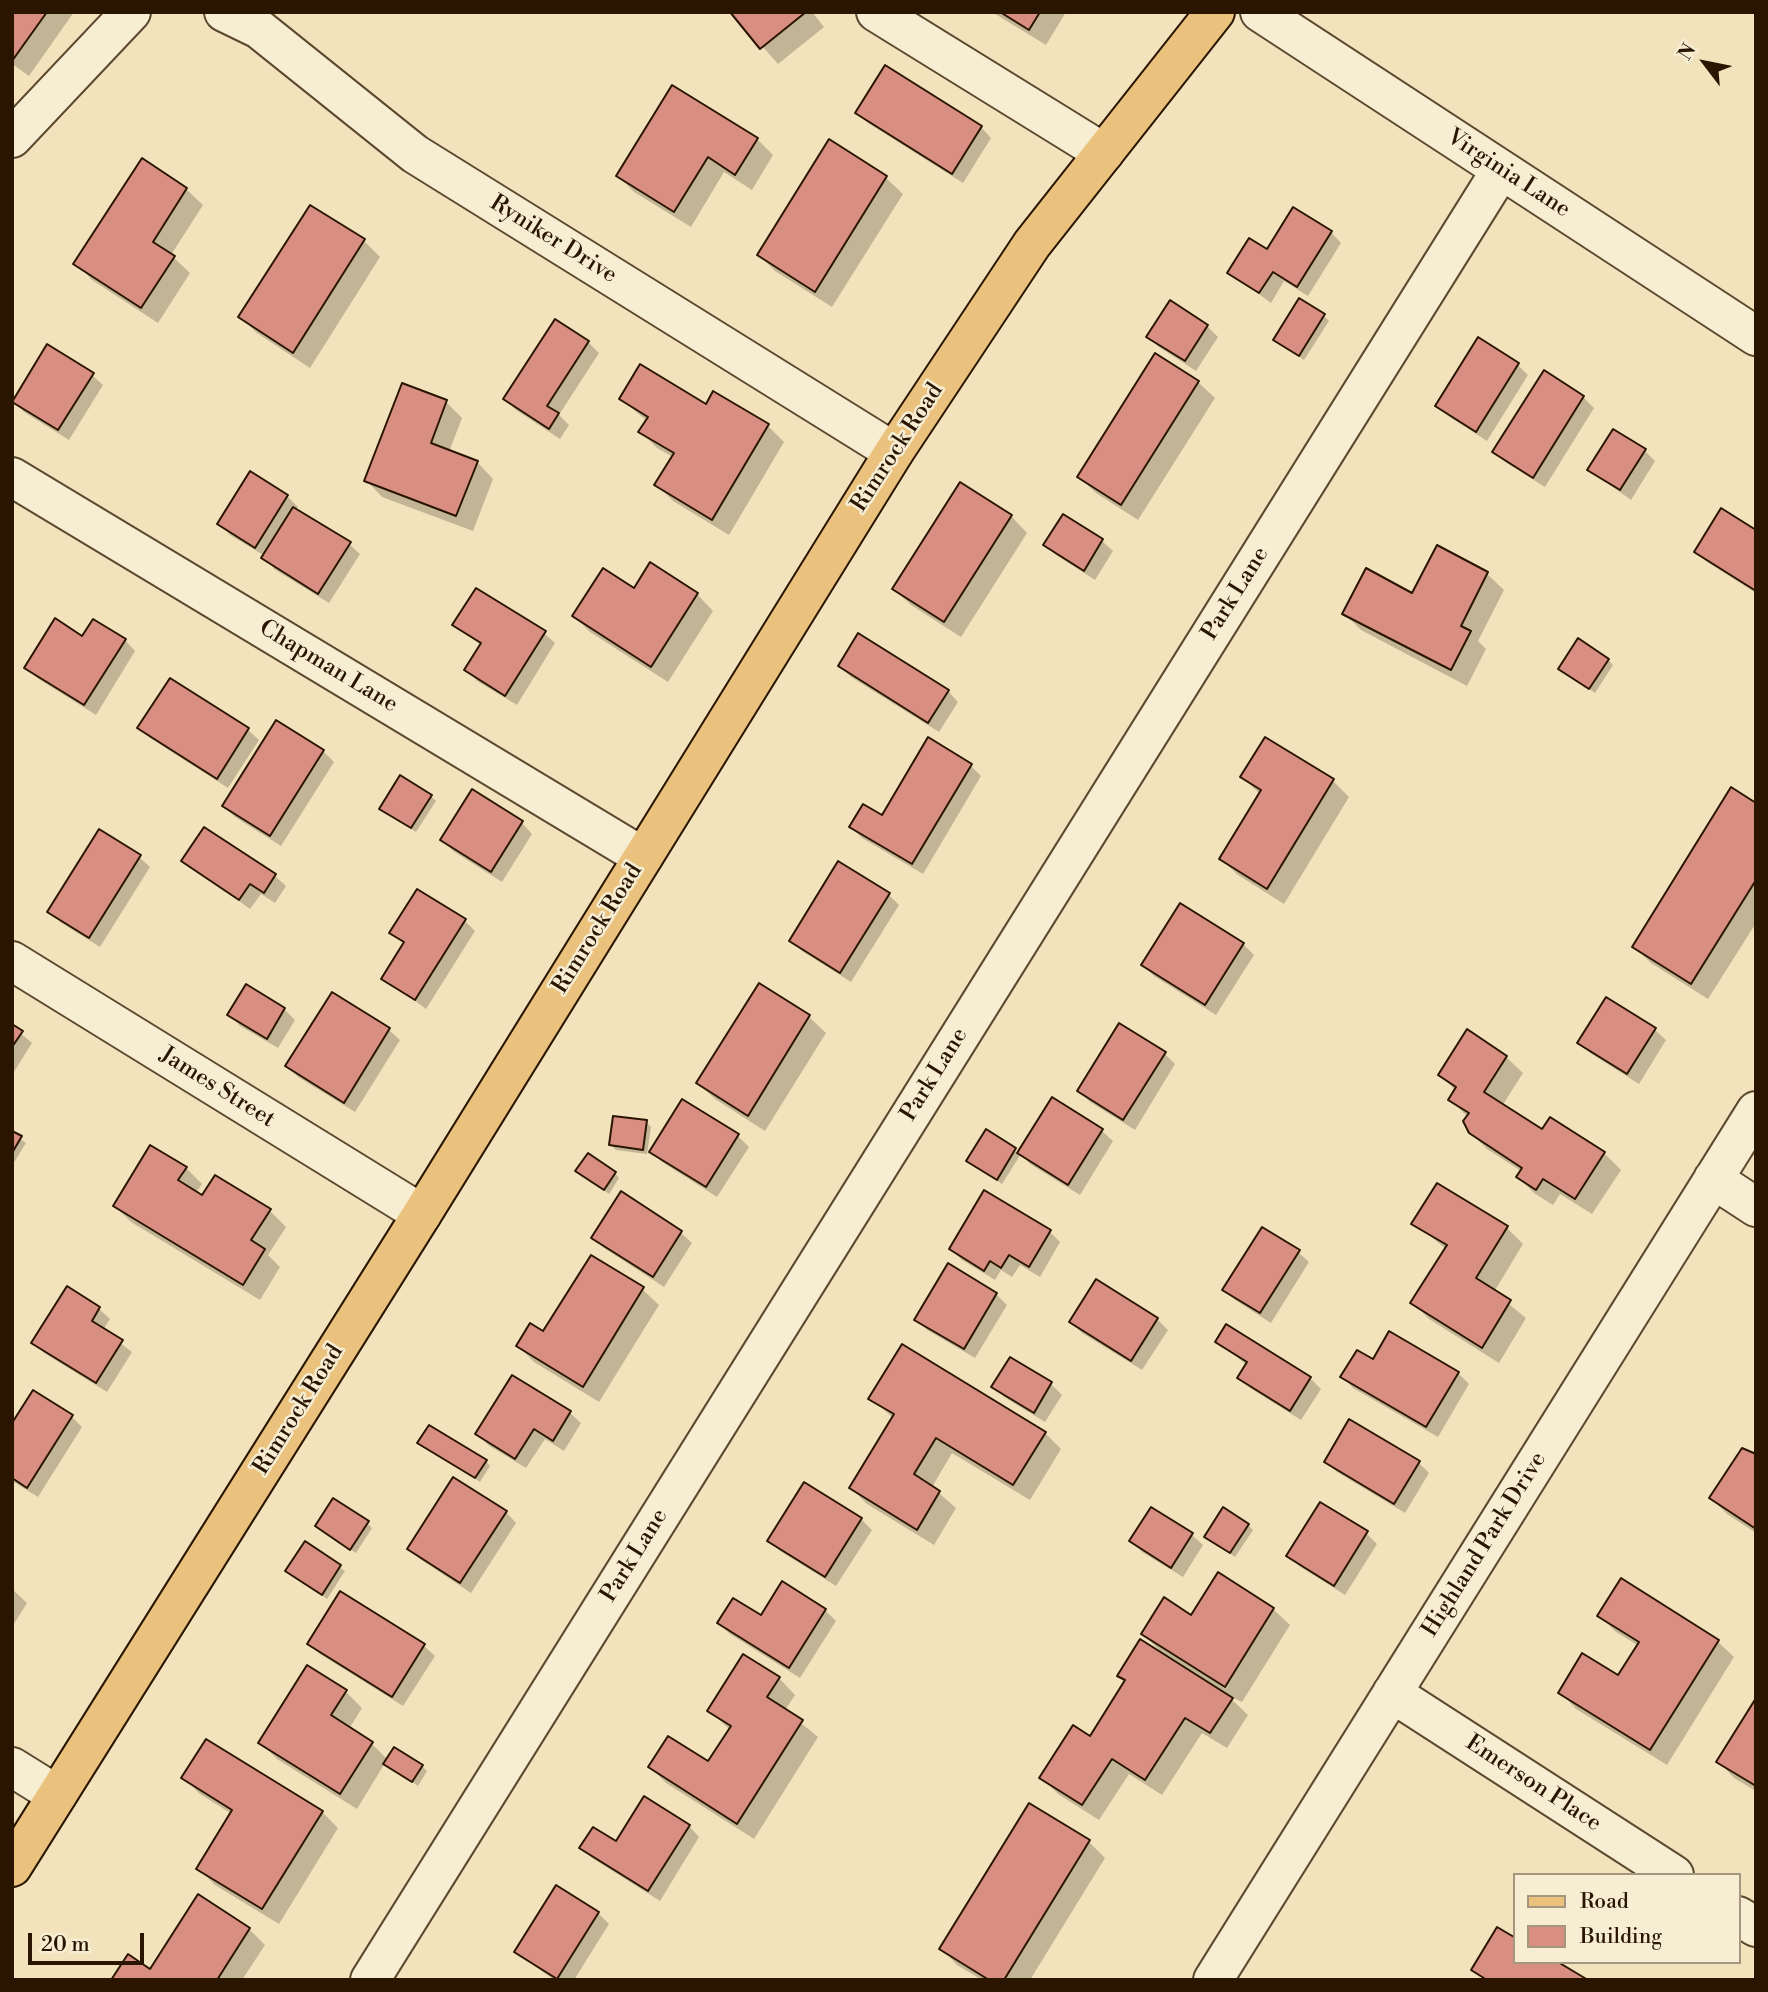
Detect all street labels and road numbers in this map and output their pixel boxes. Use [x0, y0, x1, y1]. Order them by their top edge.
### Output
street label: Virginia Lane [1441, 124, 1575, 224]
street label: Ryniker Drive [484, 190, 622, 290]
street label: Rimrock Road [846, 378, 950, 518]
street label: Park Lane [1197, 542, 1275, 646]
street label: Chapman Lane [254, 615, 402, 719]
street label: Rimrock Road [547, 859, 649, 999]
street label: Park Lane [896, 1023, 974, 1127]
street label: James Street [154, 1042, 280, 1134]
street label: Rimrock Road [248, 1340, 350, 1480]
street label: Highland Park Drive [1417, 1447, 1553, 1643]
street label: Park Lane [596, 1504, 674, 1608]
street label: Emerson Place [1460, 1730, 1606, 1838]

